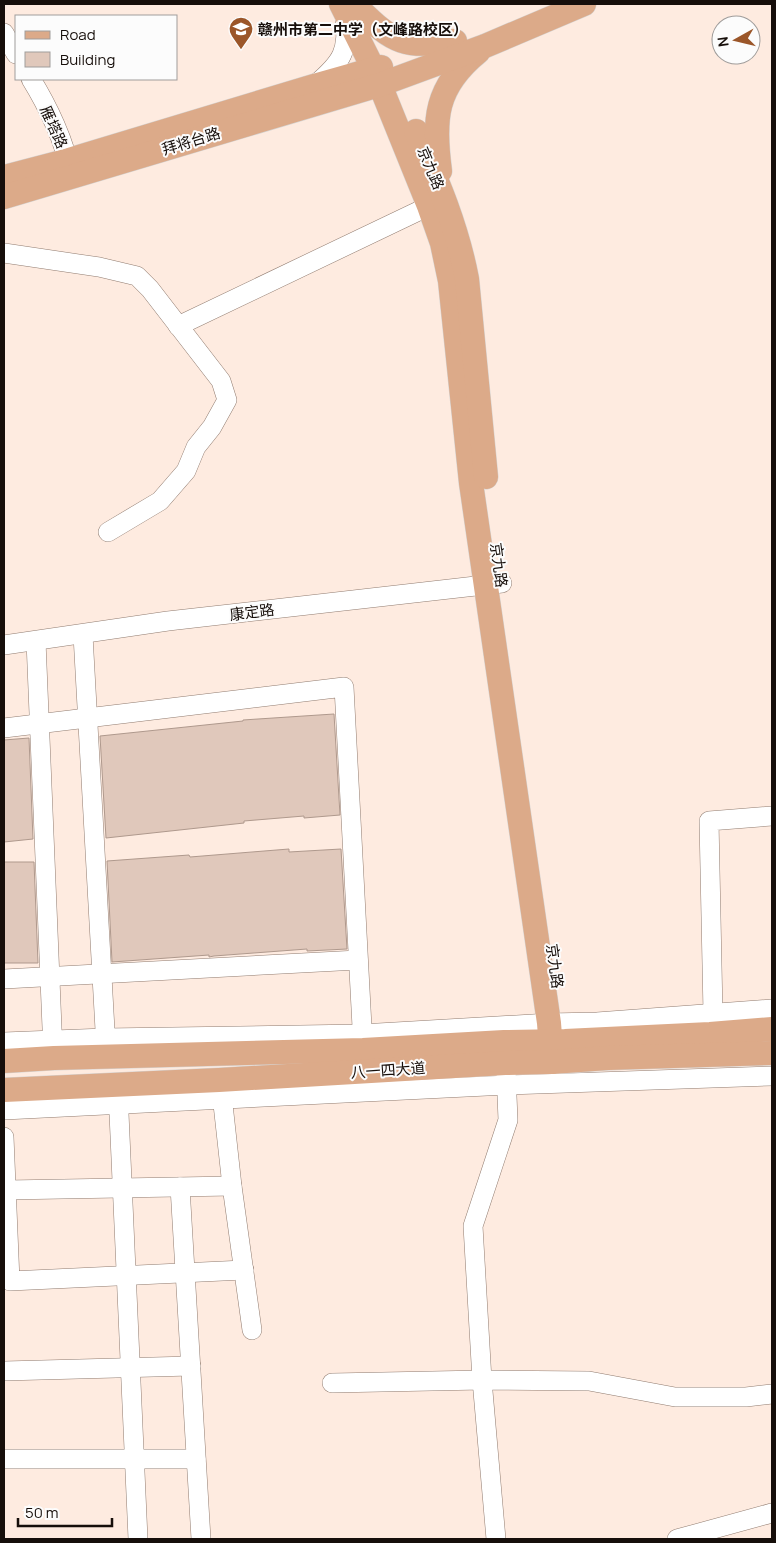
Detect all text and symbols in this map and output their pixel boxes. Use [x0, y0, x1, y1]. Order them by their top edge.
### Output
legend [15, 15, 178, 80]
north arrow [711, 15, 761, 65]
school or university icon: 赣州市第二中学（文峰路校区） [228, 16, 254, 50]
place label: 赣州市第二中学（文峰路校区） [258, 19, 468, 40]
text: Road [60, 24, 96, 45]
text: N [713, 36, 733, 48]
text: Building [60, 49, 115, 70]
street label: 雁塔路 [35, 102, 73, 152]
street label: 拜将台路 [159, 122, 223, 160]
street label: 京九路 [413, 143, 449, 193]
street label: 京九路 [485, 541, 513, 589]
street label: 康定路 [228, 599, 276, 625]
street label: 京九路 [541, 942, 569, 990]
street label: 八一四大道 [350, 1057, 426, 1083]
scale bar [18, 1496, 111, 1528]
text: 50 m [25, 1502, 59, 1523]

